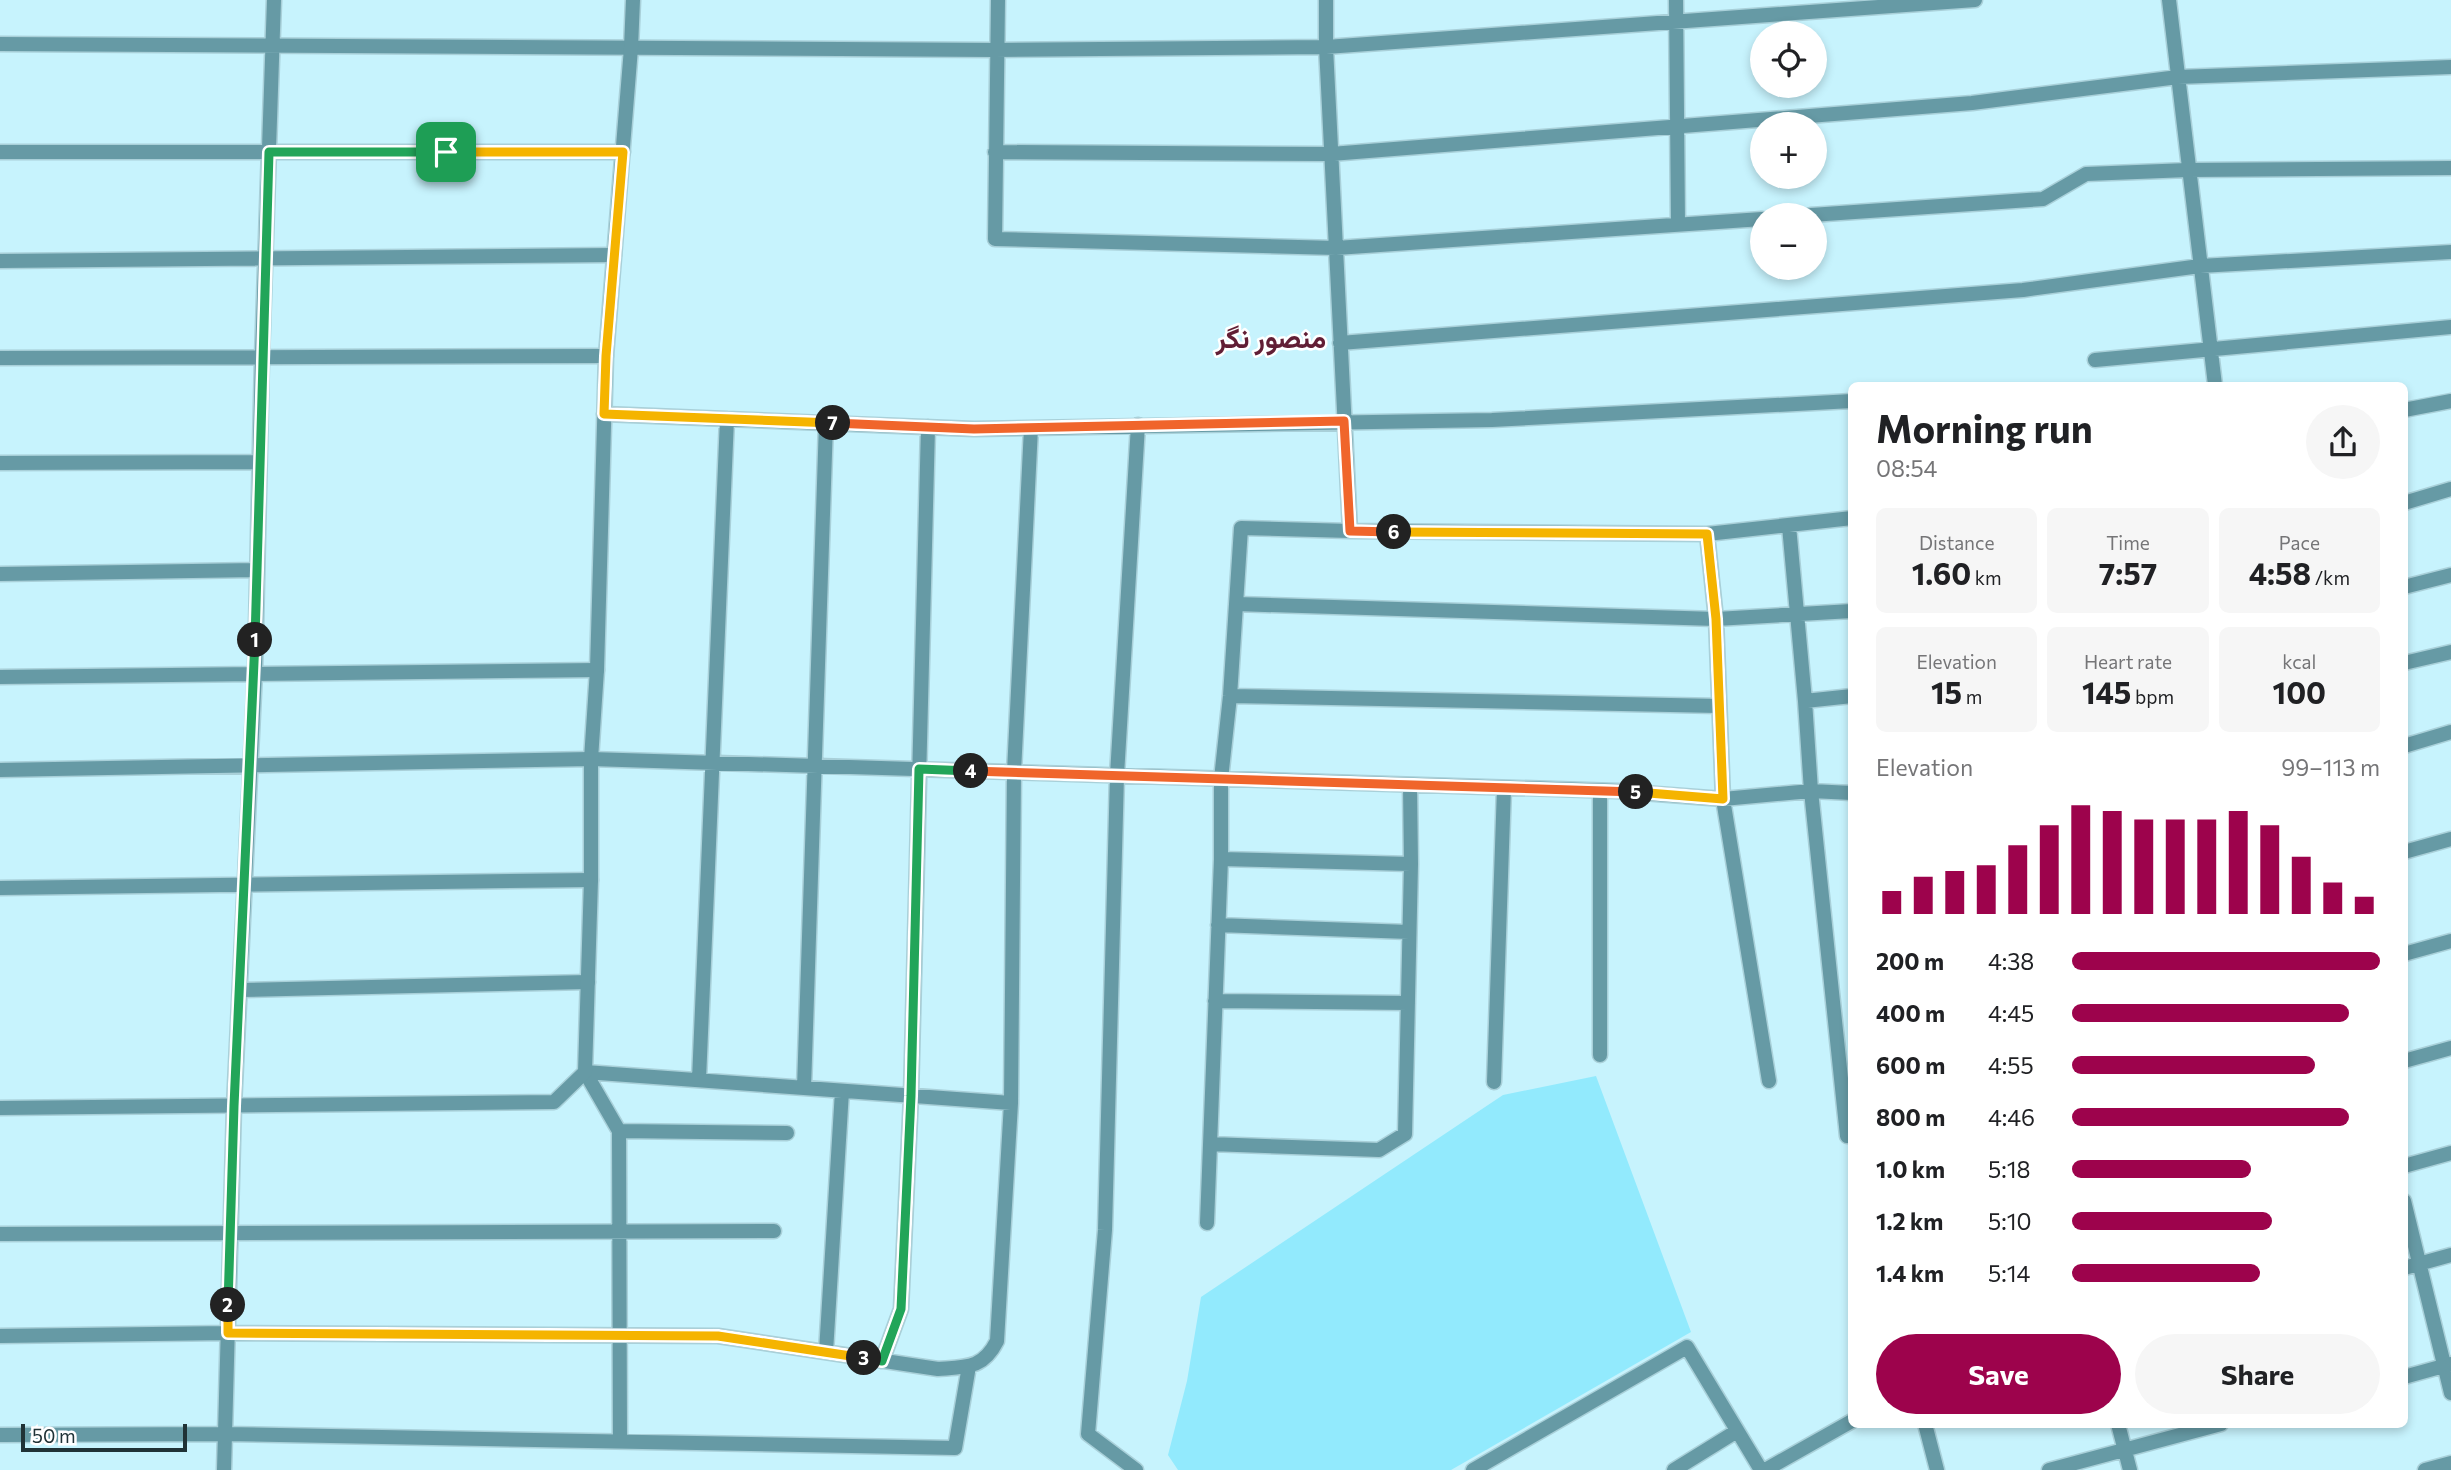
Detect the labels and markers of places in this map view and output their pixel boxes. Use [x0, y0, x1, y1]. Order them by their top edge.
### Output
pin [416, 122, 476, 182]
pin: 7 [816, 406, 850, 440]
pin: 6 [1376, 514, 1412, 550]
pin: 1 [238, 622, 272, 658]
pin: 4 [954, 754, 988, 788]
pin: 5 [1618, 774, 1654, 810]
pin: 2 [210, 1288, 246, 1322]
pin: 3 [846, 1340, 882, 1376]

